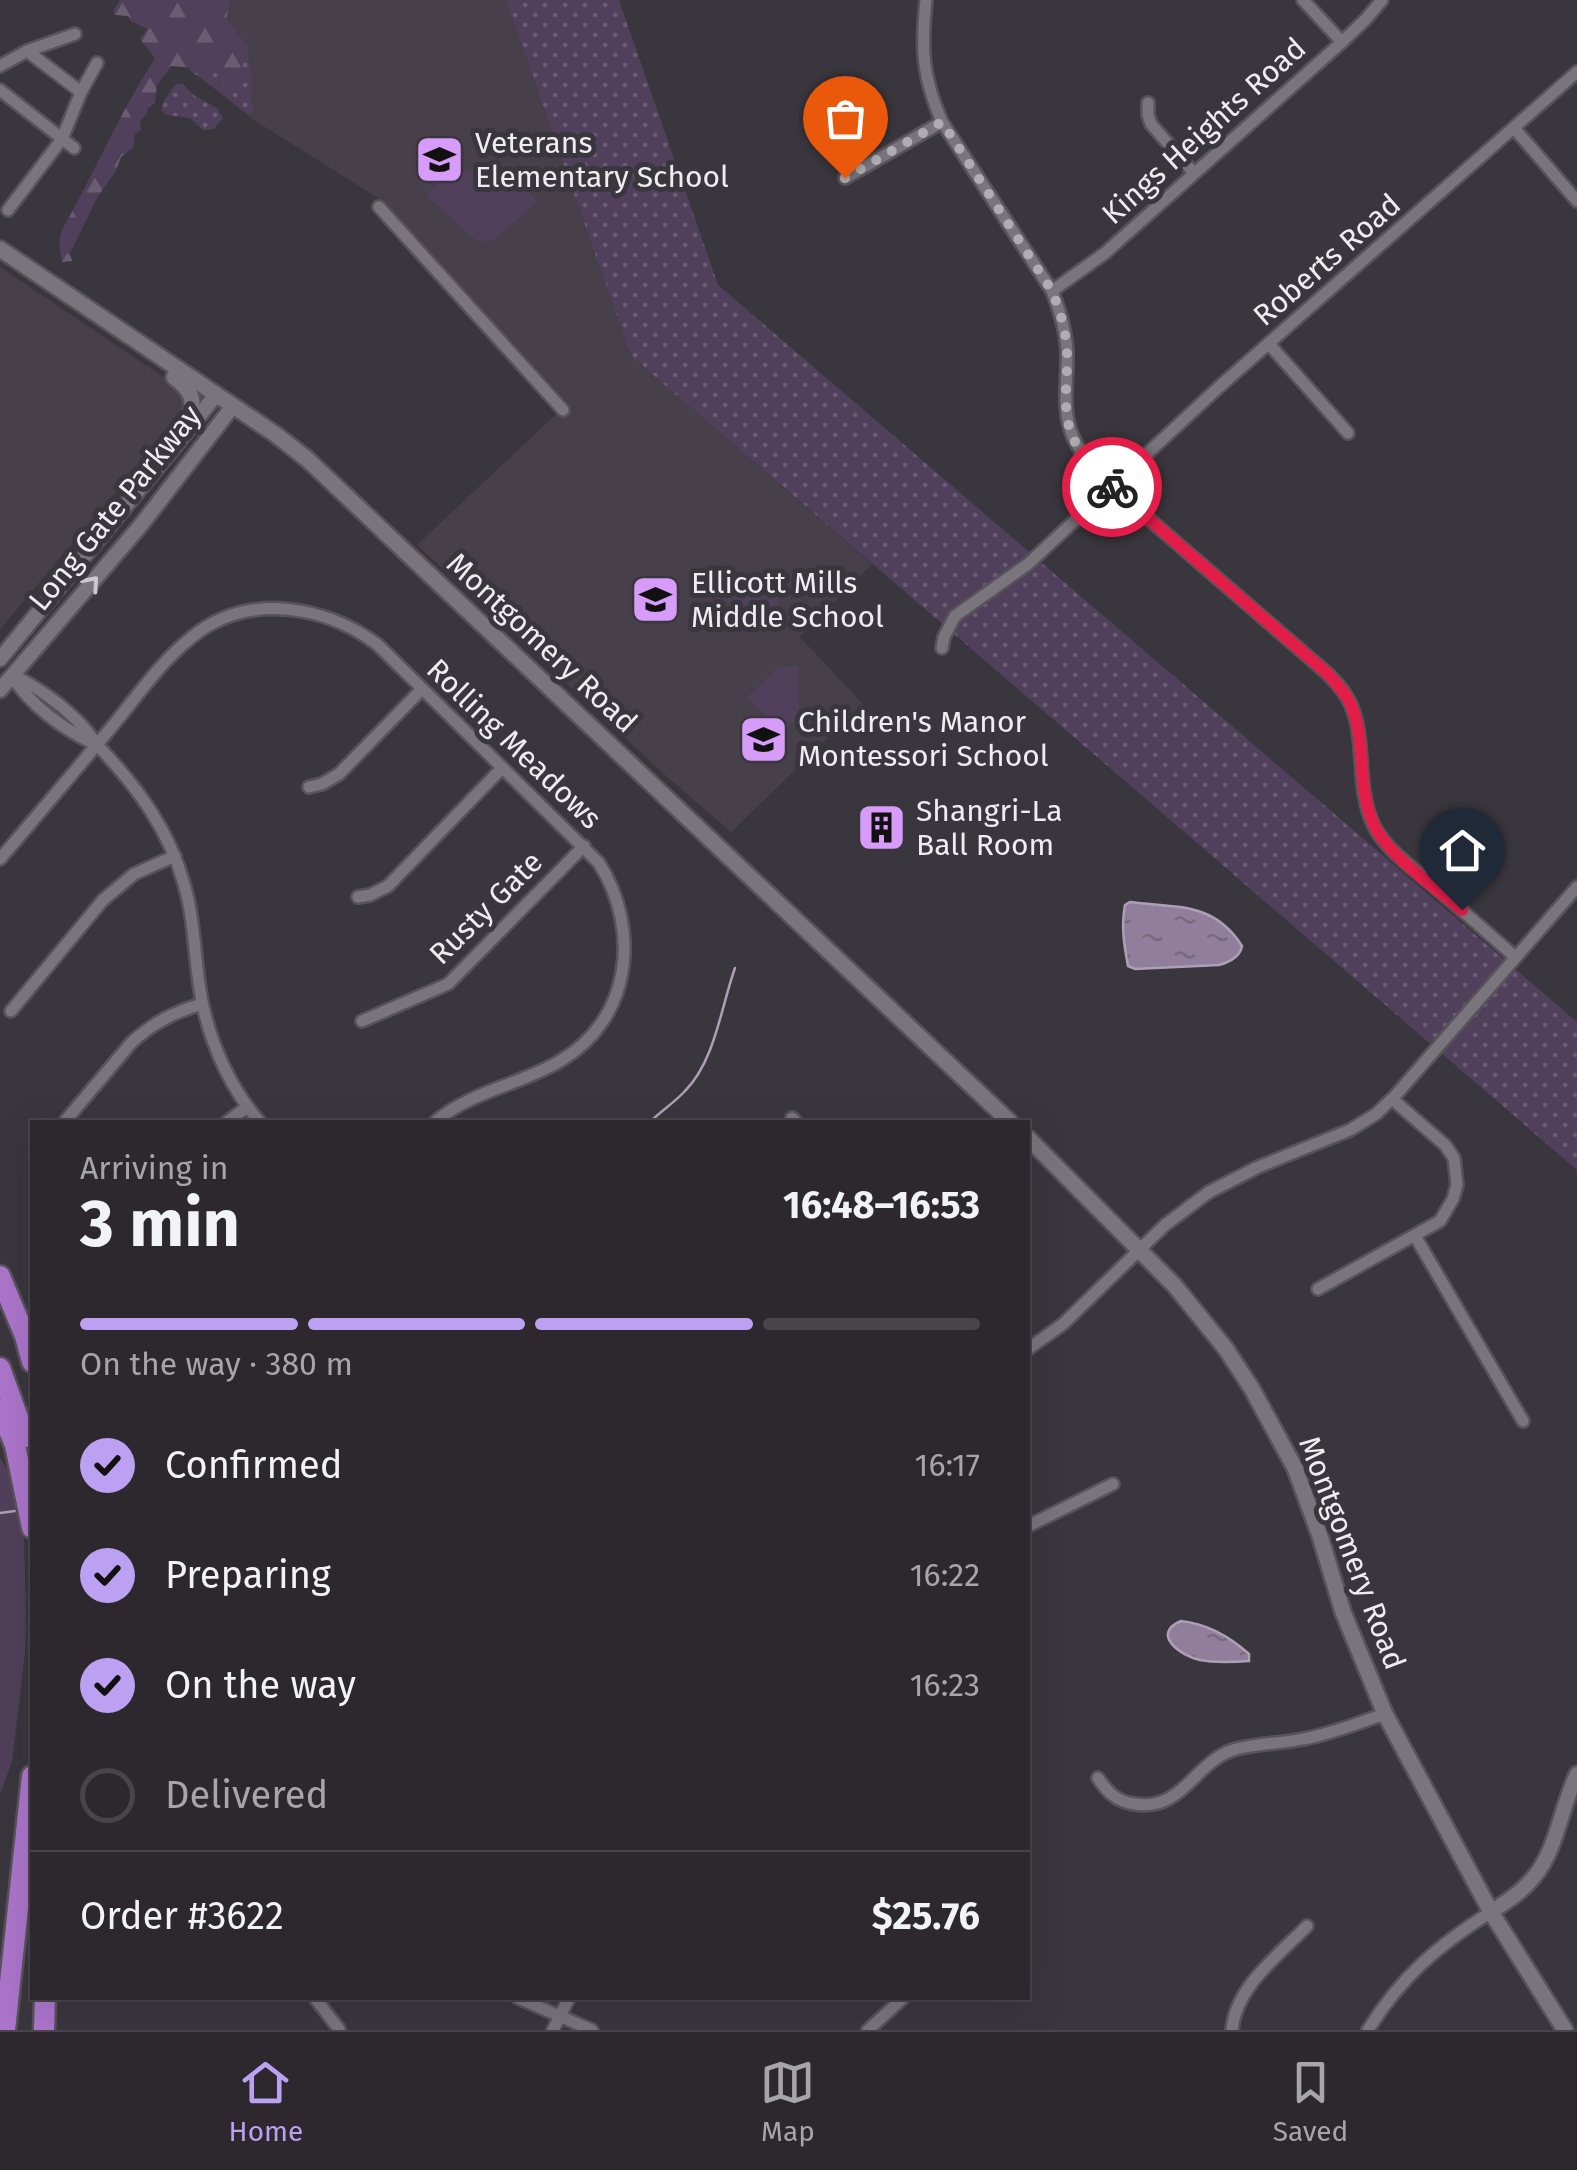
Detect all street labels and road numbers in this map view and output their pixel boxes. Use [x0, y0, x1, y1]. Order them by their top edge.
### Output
street label: Kings Heights Road [1095, 30, 1313, 232]
street label: Roberts Road [1246, 186, 1408, 334]
street label: Long Gate Parkway [21, 398, 209, 618]
street label: Montgomery Road [439, 546, 645, 740]
street label: Rolling Meadows [419, 651, 609, 837]
street label: Rusty Gate [422, 844, 550, 972]
street label: Montgomery Road [1291, 1431, 1413, 1675]

